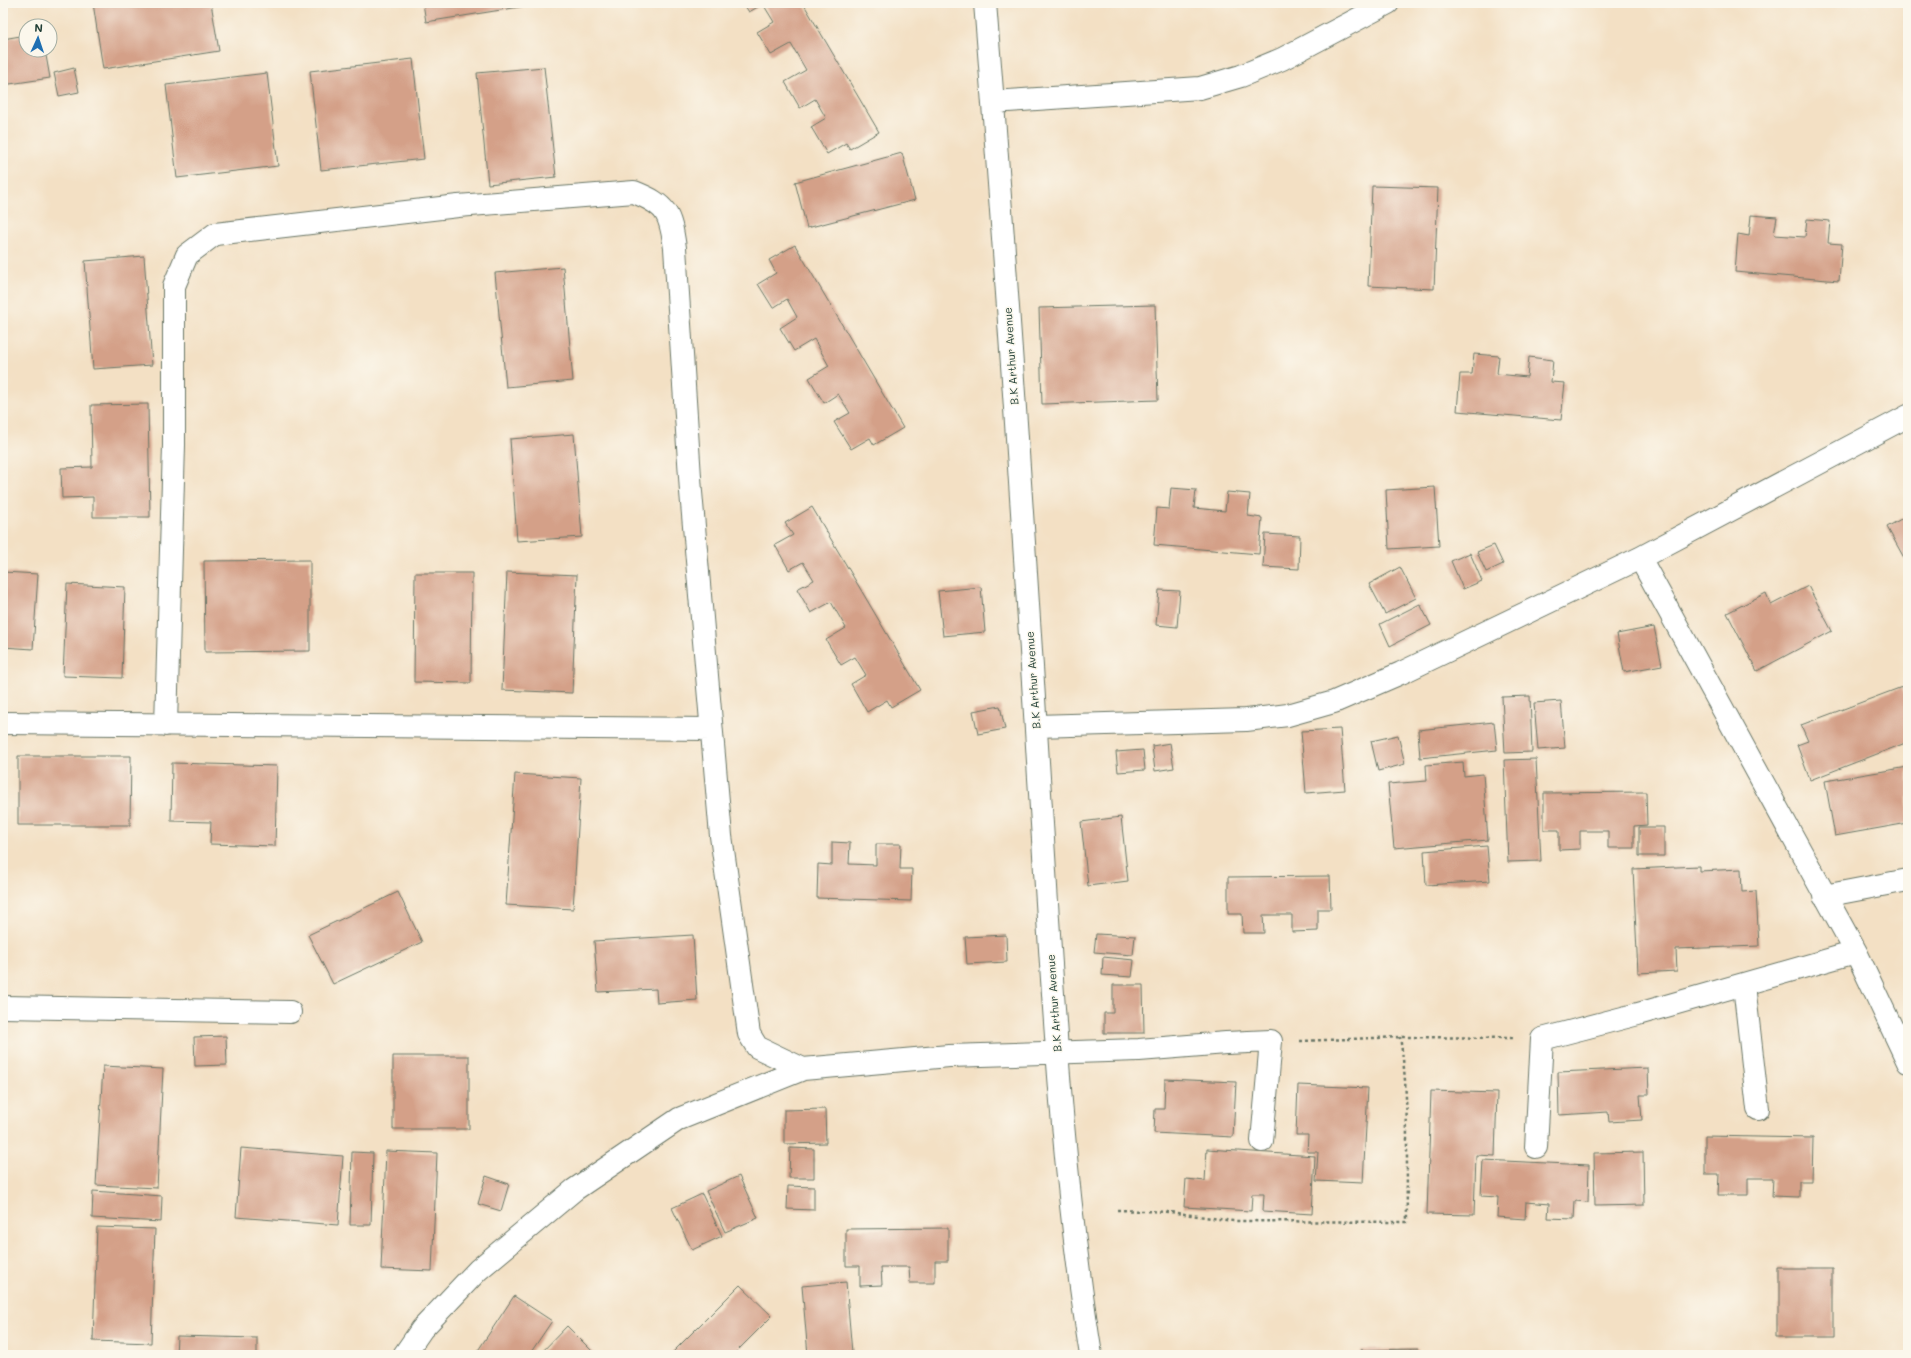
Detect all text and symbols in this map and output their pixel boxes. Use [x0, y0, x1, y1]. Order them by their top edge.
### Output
north arrow [18, 18, 58, 58]
text: N [34, 20, 43, 35]
street label: B.K Arthur Avenue [1000, 307, 1021, 405]
street label: B.K Arthur Avenue [1022, 631, 1043, 729]
street label: B.K Arthur Avenue [1043, 954, 1064, 1052]

